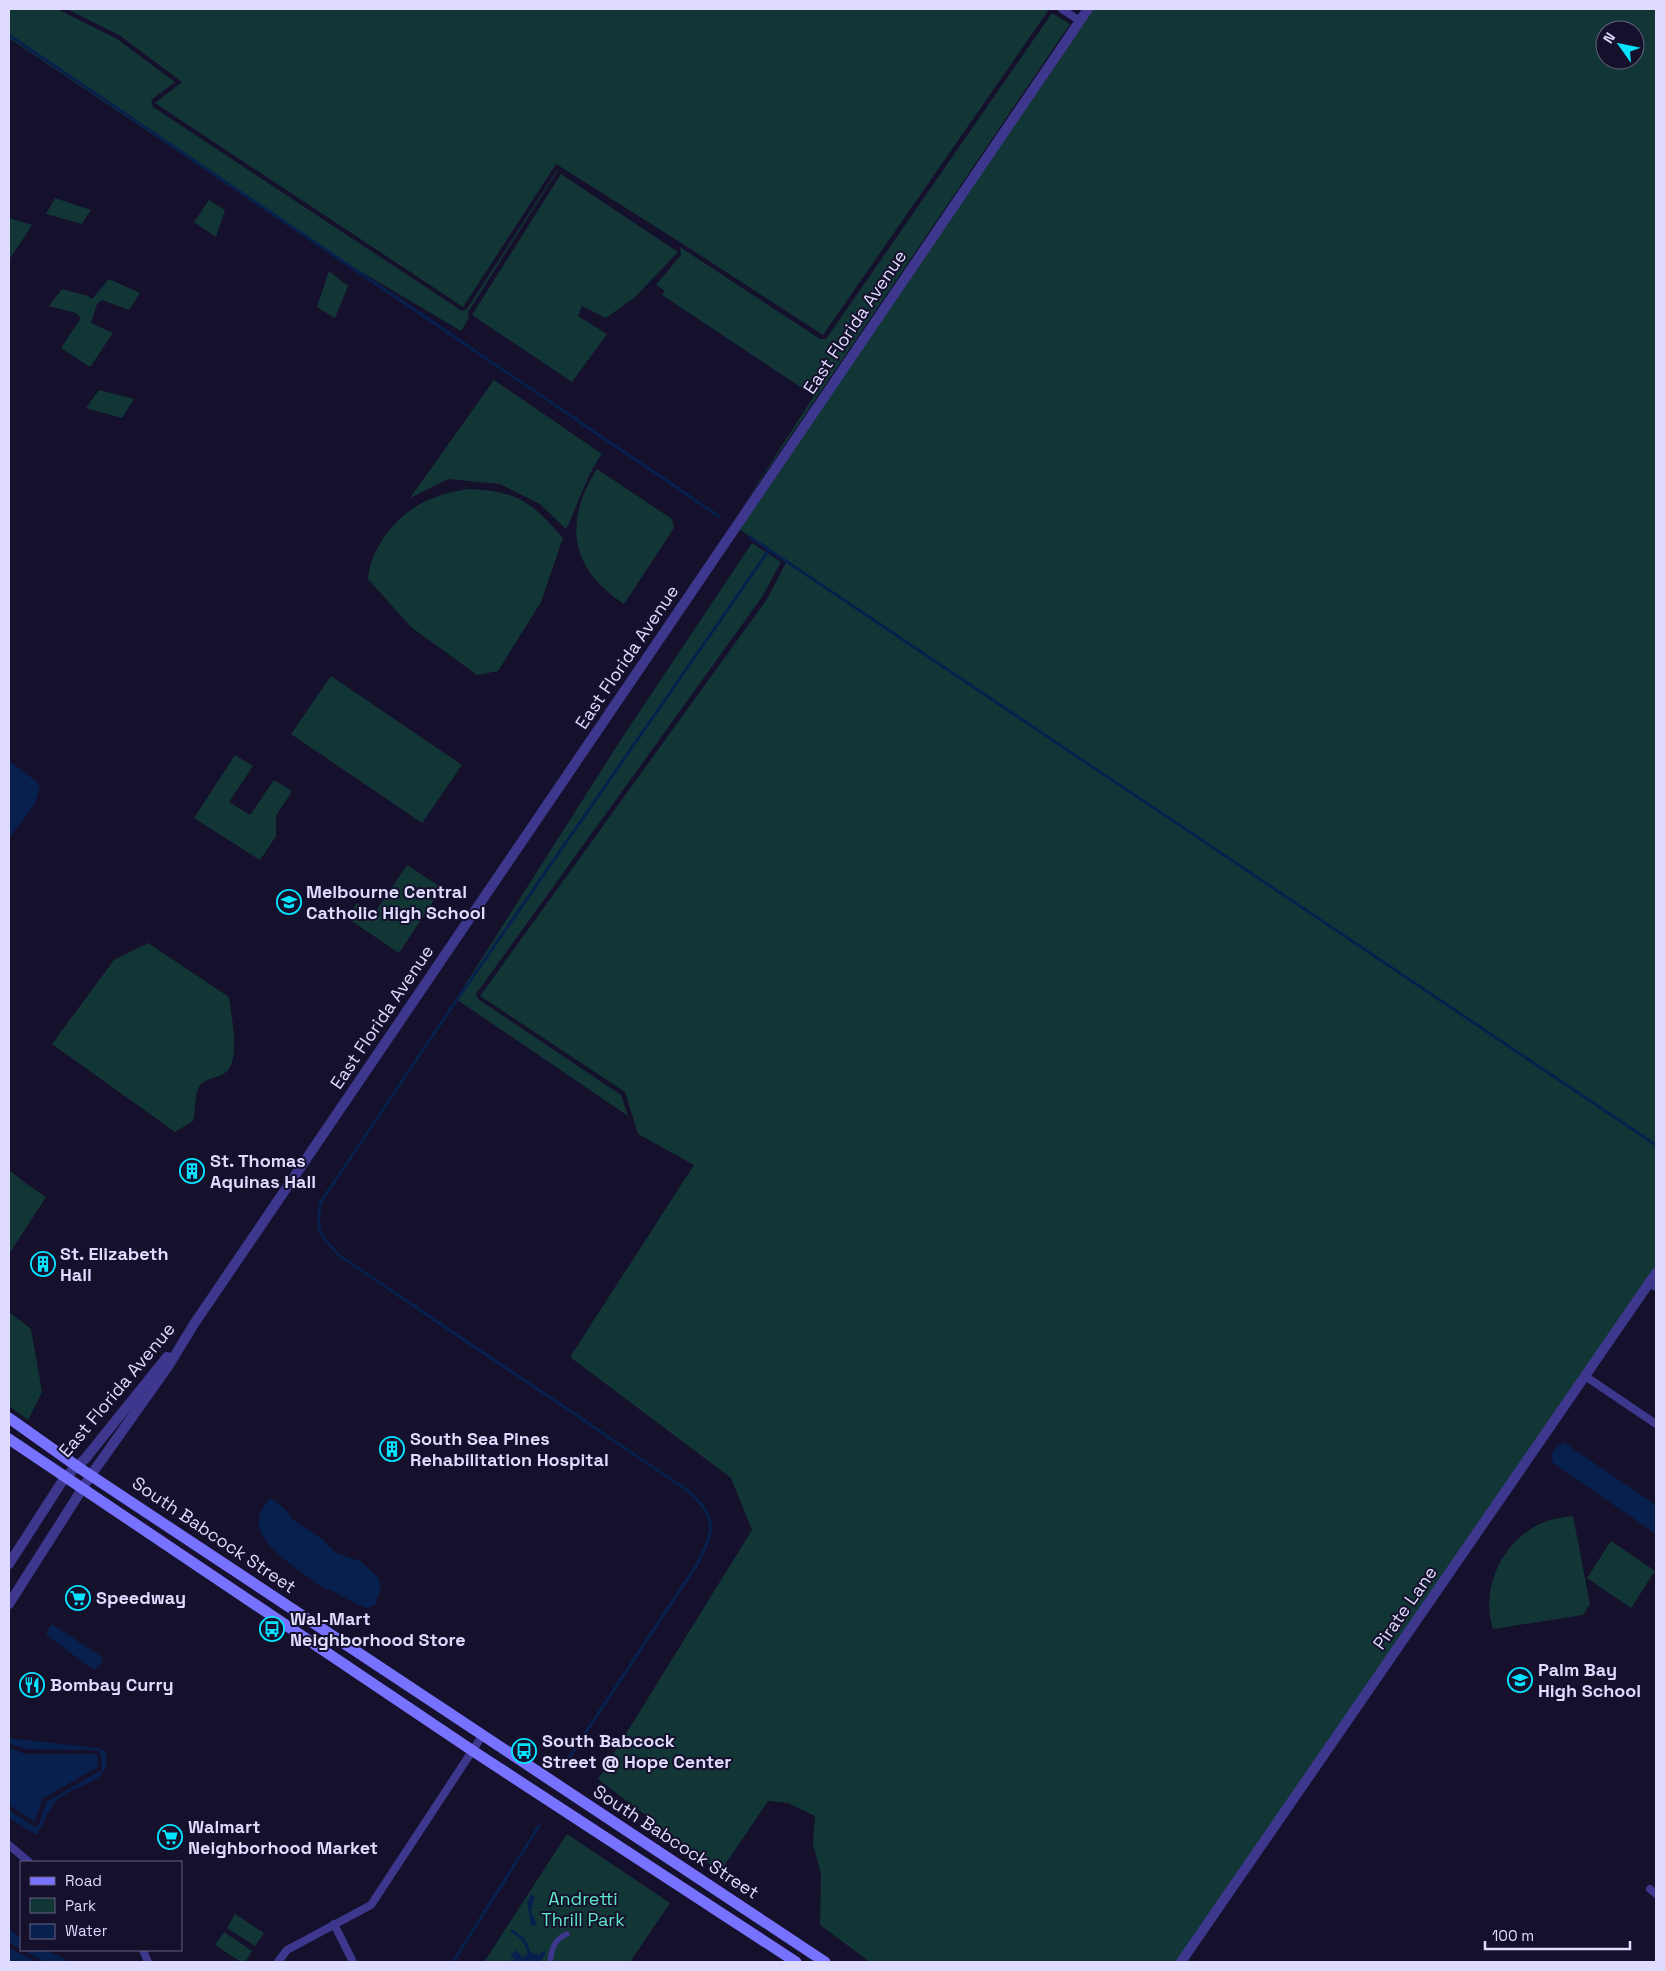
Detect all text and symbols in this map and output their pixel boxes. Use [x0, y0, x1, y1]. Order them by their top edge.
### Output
north arrow [1595, 20, 1645, 70]
text: N [1599, 29, 1619, 47]
street label: East Florida Avenue [798, 245, 911, 398]
street label: East Florida Avenue [570, 580, 683, 733]
place label: Melbourne Central Catholic High School [306, 880, 485, 924]
school or university icon: Melbourne Central Catholic High School [276, 889, 302, 915]
street label: East Florida Avenue [325, 940, 438, 1093]
place label: St. Thomas Aquinas Hall [210, 1149, 316, 1193]
building icon: St. Thomas Aquinas Hall [179, 1158, 205, 1184]
place label: St. Elizabeth Hall [60, 1242, 169, 1286]
building icon: St. Elizabeth Hall [30, 1251, 56, 1277]
street label: East Florida Avenue [54, 1318, 180, 1462]
place label: South Sea Pines Rehabilitation Hospital [410, 1427, 609, 1471]
building icon: South Sea Pines Rehabilitation Hospital [379, 1436, 405, 1462]
street label: South Babcock Street [128, 1471, 301, 1598]
street label: Pirate Lane [1367, 1562, 1442, 1654]
supermarket icon: Speedway [65, 1585, 91, 1611]
place label: Speedway [96, 1586, 186, 1609]
place label: Wal-Mart Neighborhood Store [290, 1607, 466, 1651]
bus stop icon: Wal-Mart Neighborhood Store [259, 1616, 285, 1642]
place label: Palm Bay High School [1538, 1658, 1641, 1702]
school or university icon: Palm Bay High School [1507, 1667, 1533, 1693]
restaurant icon: Bombay Curry [19, 1672, 45, 1698]
place label: Bombay Curry [50, 1673, 174, 1696]
place label: South Babcock Street @ Hope Center [542, 1729, 732, 1773]
bus stop icon: South Babcock Street @ Hope Center [511, 1738, 537, 1764]
street label: South Babcock Street [589, 1779, 763, 1904]
place label: Walmart Neighborhood Market [188, 1815, 378, 1859]
supermarket icon: Walmart Neighborhood Market [157, 1824, 183, 1850]
legend [20, 1861, 182, 1951]
text: Road [65, 1871, 102, 1890]
park label: Andretti Thrill Park [541, 1887, 625, 1931]
text: Park [65, 1896, 96, 1915]
scale bar [1485, 1918, 1630, 1950]
text: Water [65, 1921, 108, 1940]
text: 100 m [1492, 1926, 1534, 1945]

